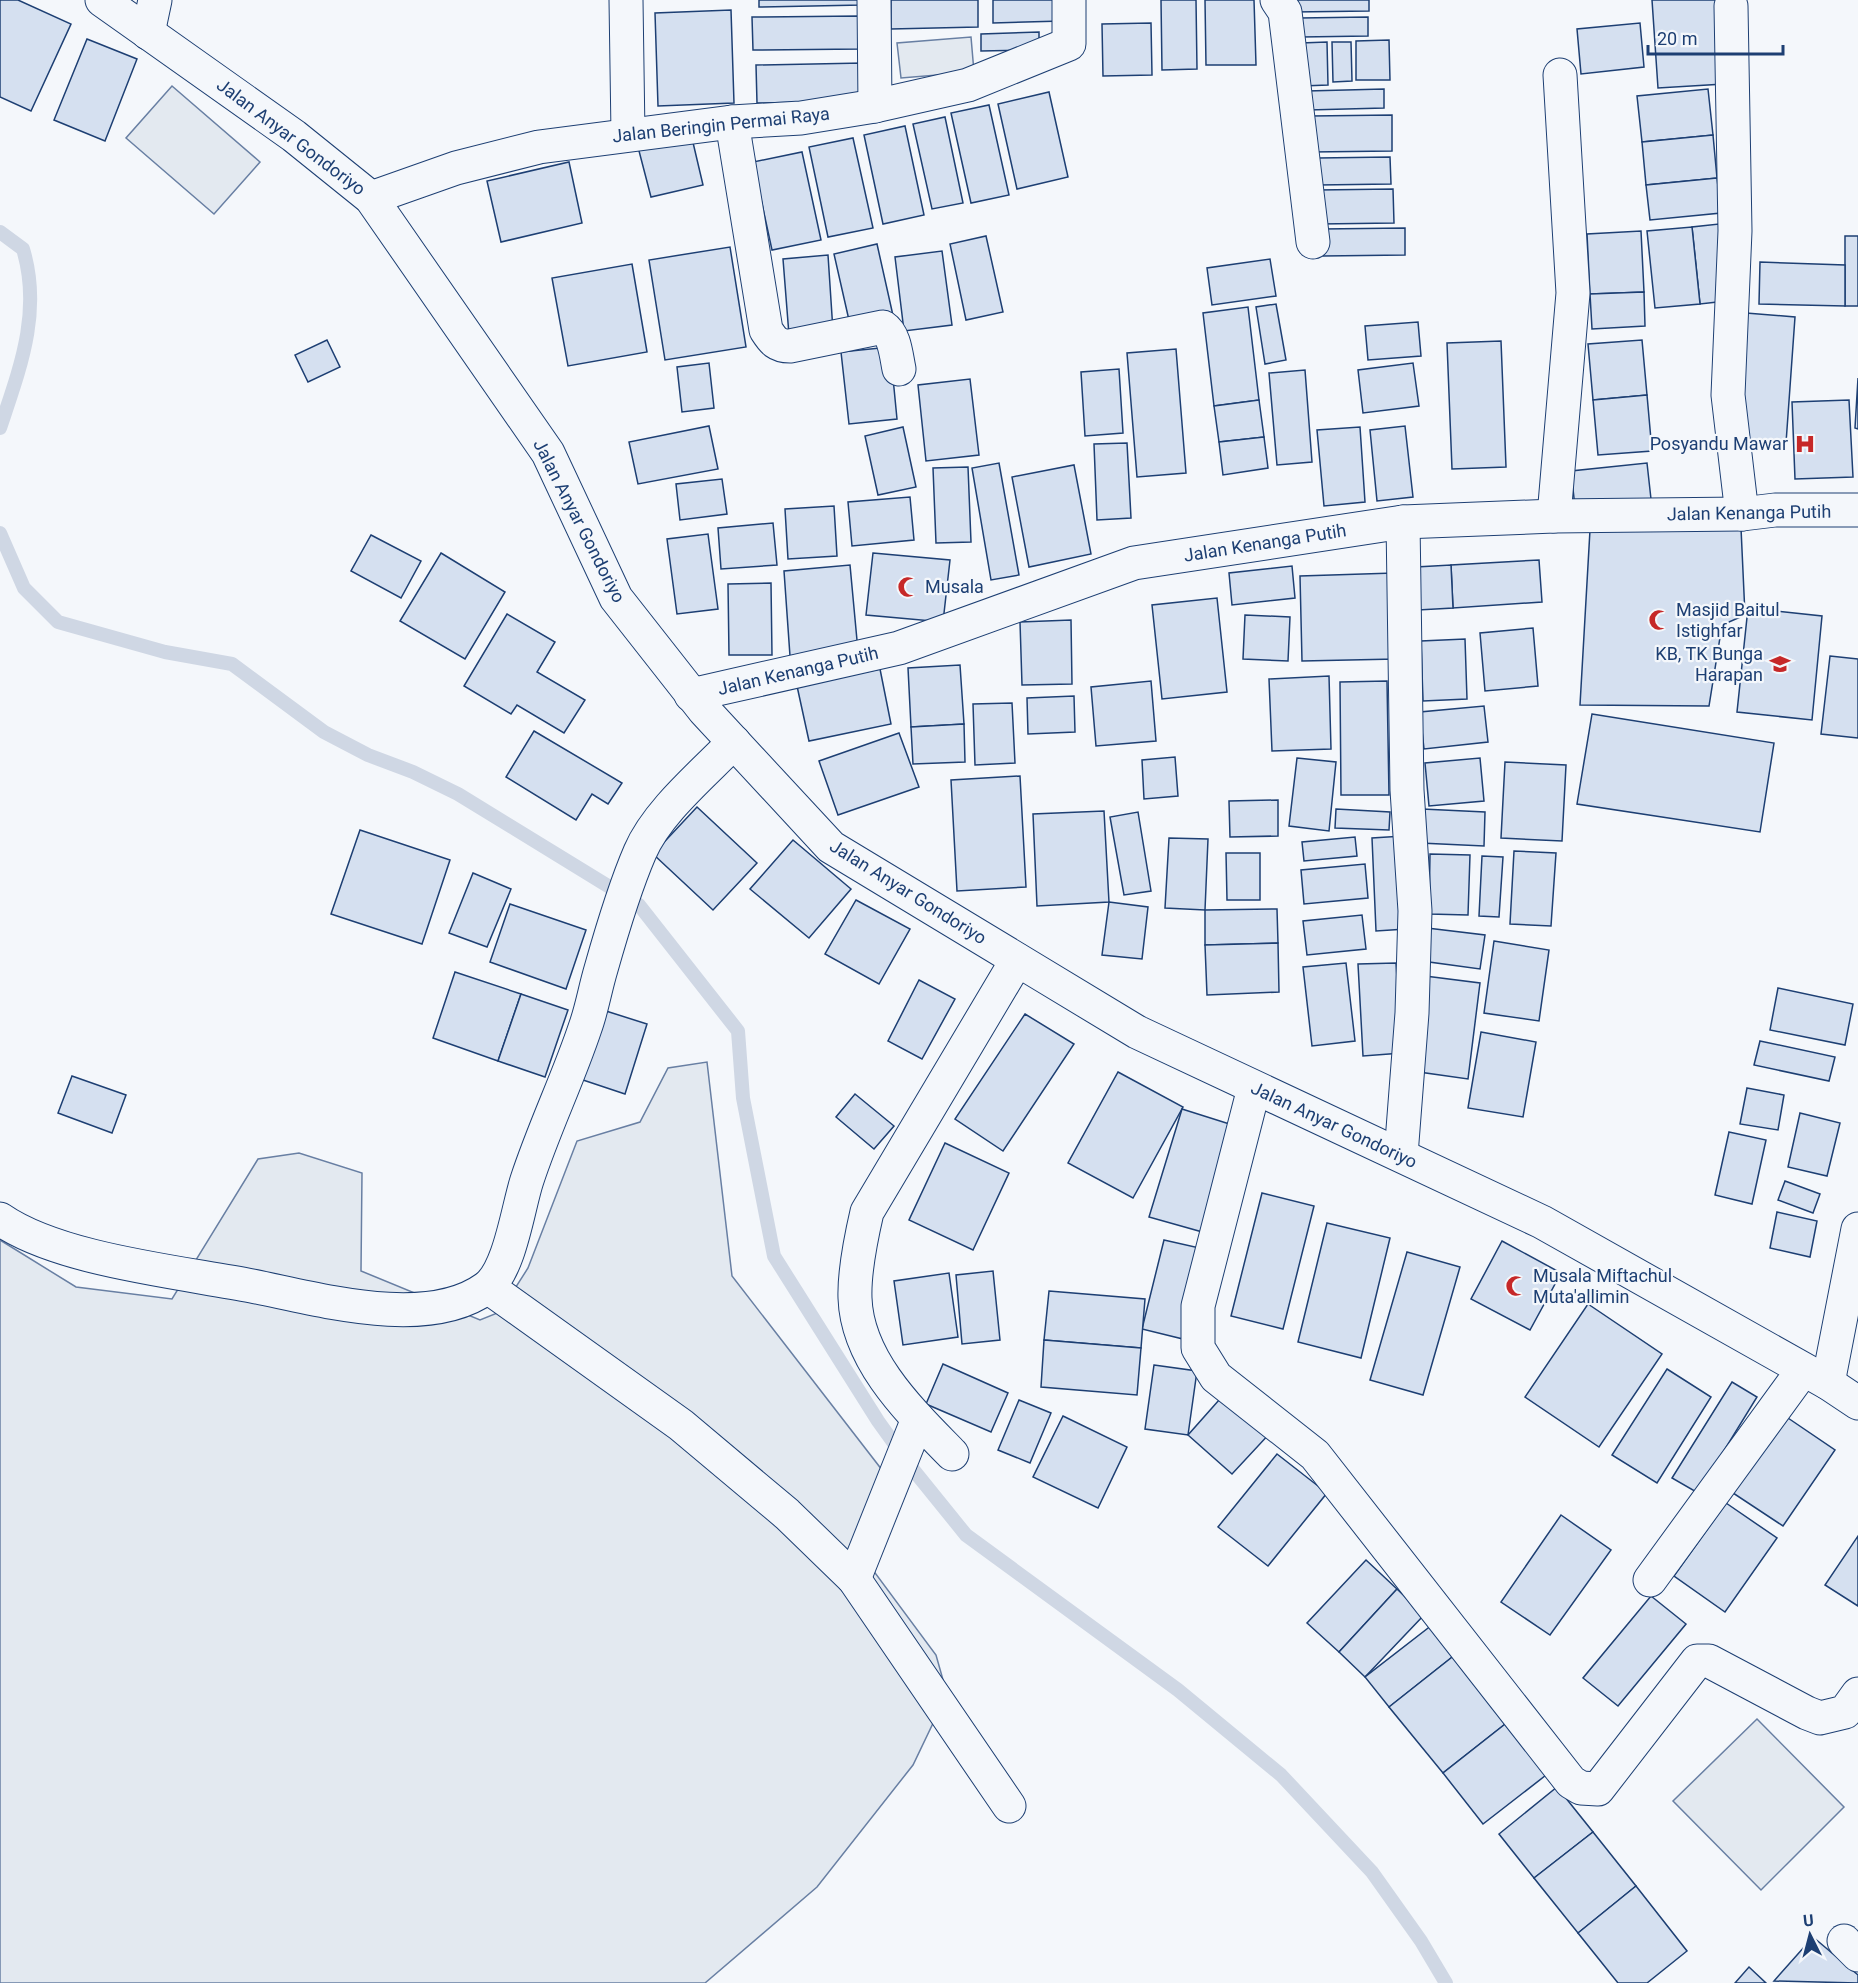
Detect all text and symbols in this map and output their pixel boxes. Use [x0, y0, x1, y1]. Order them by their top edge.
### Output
scale bar [1648, 18, 1783, 56]
text: 20 m [1657, 28, 1697, 49]
street label: Jalan Anyar Gondoriyo [213, 74, 370, 199]
street label: Jalan Beringin Permai Raya [611, 103, 831, 146]
hospital icon: Posyandu Mawar [1793, 432, 1817, 456]
place label: Posyandu Mawar [1650, 433, 1788, 454]
street label: Jalan Anyar Gondoriyo [529, 435, 630, 606]
street label: Jalan Kenanga Putih [1667, 501, 1831, 524]
street label: Jalan Kenanga Putih [1182, 519, 1348, 566]
mosque icon: Musala [896, 575, 920, 599]
place label: Musala [925, 576, 984, 597]
place label: Masjid Baitul Istighfar [1676, 599, 1780, 641]
mosque icon: Masjid Baitul Istighfar [1647, 608, 1671, 632]
street label: Jalan Kenanga Putih [715, 642, 880, 699]
place label: KB, TK Bunga Harapan [1655, 643, 1763, 685]
school or university icon: KB, TK Bunga Harapan [1768, 652, 1792, 676]
street label: Jalan Anyar Gondoriyo [826, 835, 990, 948]
street label: Jalan Anyar Gondoriyo [1248, 1077, 1421, 1172]
place label: Musala Miftachul Muta'allimin [1533, 1265, 1672, 1307]
mosque icon: Musala Miftachul Muta'allimin [1504, 1274, 1528, 1298]
north arrow [1780, 1905, 1840, 1965]
text: U [1802, 1911, 1815, 1931]

